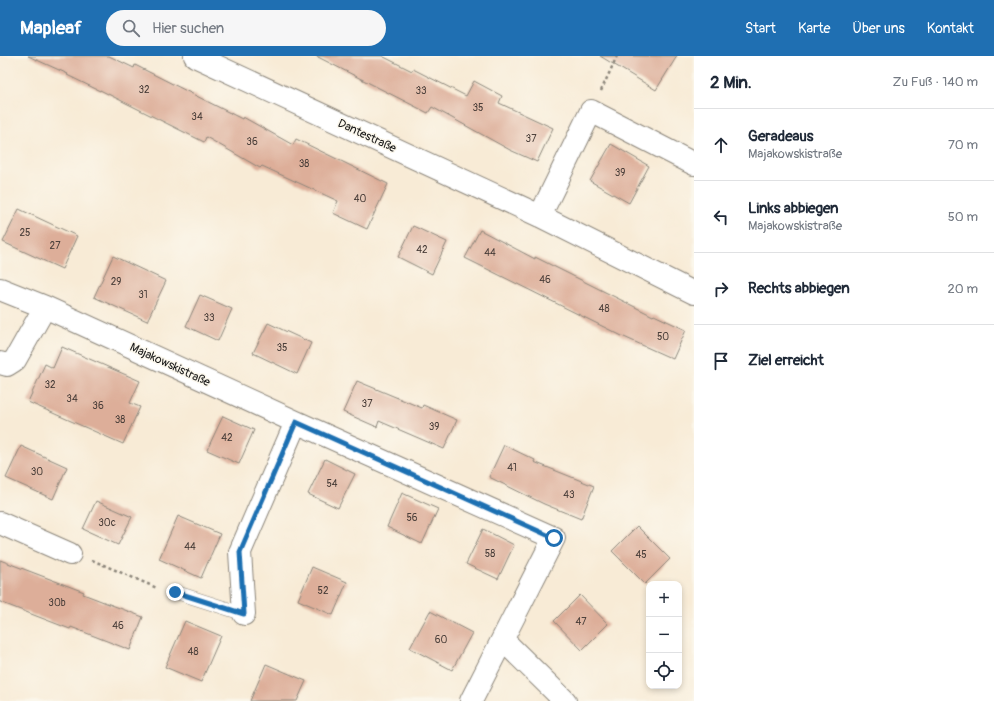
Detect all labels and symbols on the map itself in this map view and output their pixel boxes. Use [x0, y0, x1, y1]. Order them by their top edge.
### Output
house number: 32 [138, 84, 150, 96]
house number: 33 [415, 85, 427, 97]
house number: 35 [473, 102, 484, 114]
house number: 34 [191, 111, 203, 123]
street label: Dantestraße [335, 116, 399, 156]
house number: 37 [526, 133, 537, 145]
house number: 36 [246, 136, 258, 148]
house number: 38 [299, 158, 309, 170]
house number: 39 [615, 167, 625, 179]
house number: 40 [354, 193, 366, 205]
house number: 25 [19, 227, 31, 239]
house number: 27 [50, 240, 61, 252]
house number: 42 [416, 244, 428, 256]
house number: 44 [484, 247, 496, 259]
house number: 46 [539, 274, 551, 286]
house number: 29 [111, 276, 121, 288]
house number: 31 [138, 289, 148, 301]
house number: 48 [599, 303, 609, 315]
house number: 33 [203, 312, 215, 324]
house number: 50 [657, 331, 669, 343]
street label: Majakowskistraße [127, 340, 213, 390]
house number: 35 [277, 342, 288, 354]
house number: 32 [44, 379, 56, 391]
house number: 34 [66, 393, 78, 405]
house number: 37 [362, 398, 373, 410]
house number: 36 [92, 400, 104, 412]
house number: 38 [115, 414, 125, 426]
house number: 39 [429, 421, 439, 433]
house number: 42 [221, 432, 233, 444]
house number: 41 [507, 462, 517, 474]
house number: 30 [31, 466, 43, 478]
house number: 54 [326, 478, 338, 490]
house number: 43 [563, 489, 575, 501]
house number: 56 [406, 512, 418, 524]
house number: 30c [98, 517, 116, 529]
route start [545, 529, 563, 547]
house number: 44 [184, 541, 196, 553]
house number: 58 [485, 548, 495, 560]
house number: 45 [635, 549, 647, 561]
route end [166, 583, 184, 601]
house number: 52 [317, 585, 329, 597]
house number: 30b [48, 597, 66, 609]
house number: 47 [575, 616, 587, 628]
house number: 46 [112, 620, 124, 632]
house number: 60 [435, 634, 447, 646]
house number: 48 [188, 646, 198, 658]

